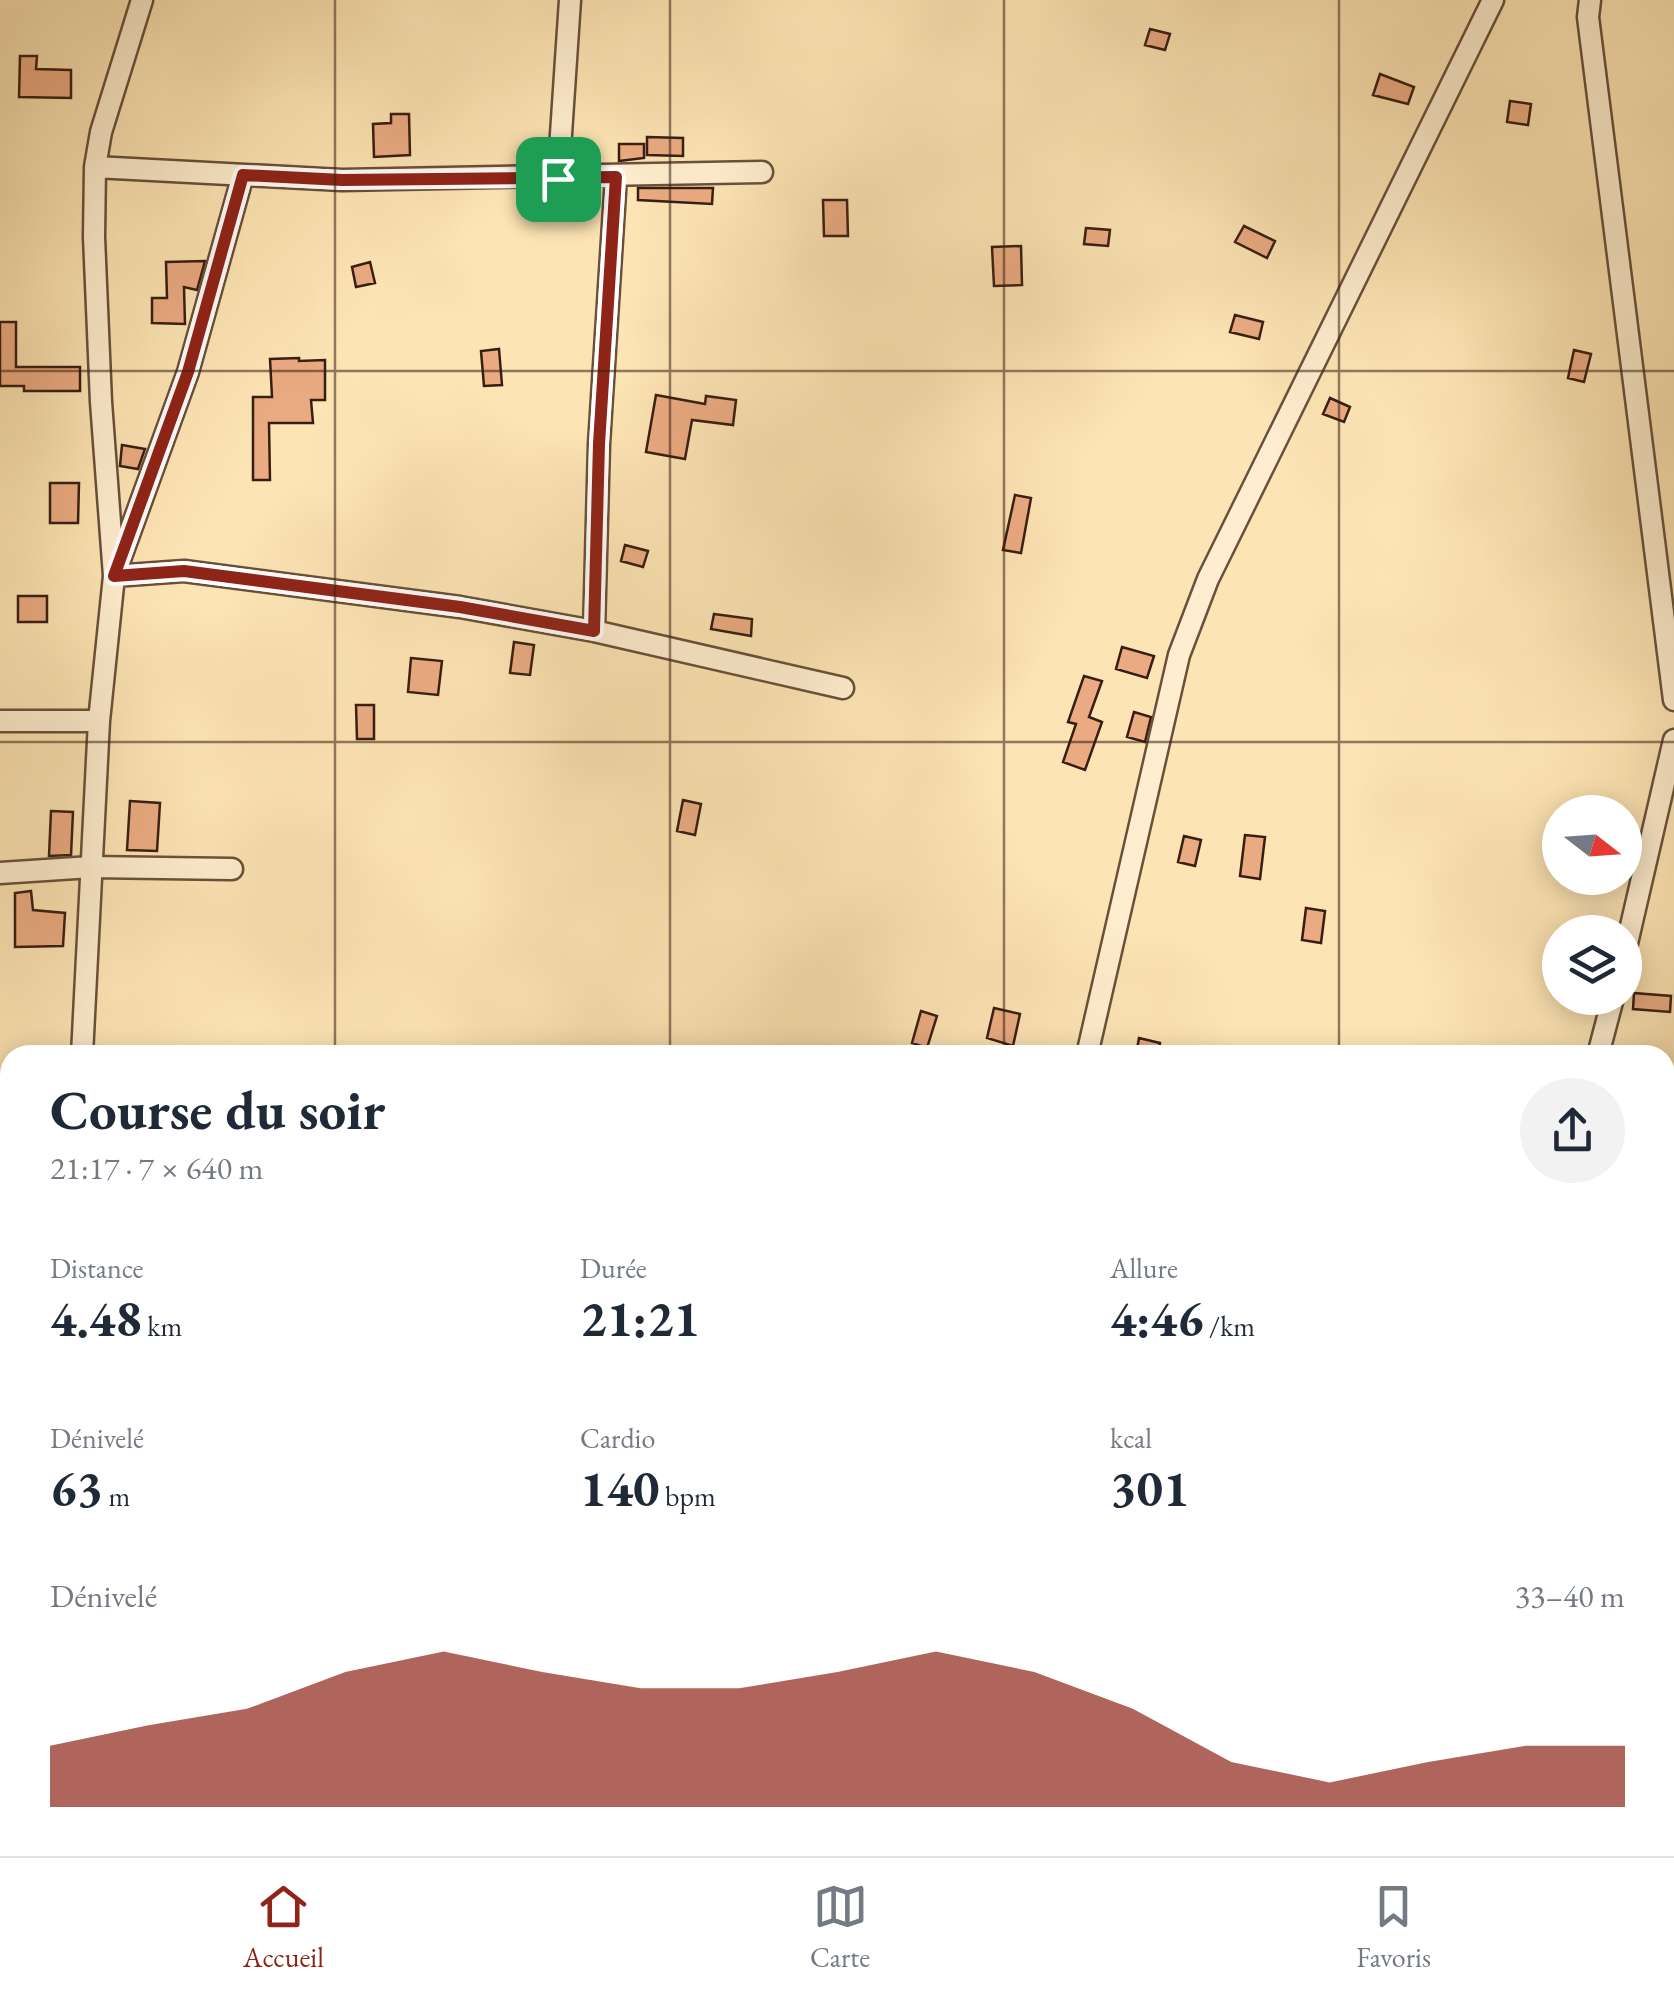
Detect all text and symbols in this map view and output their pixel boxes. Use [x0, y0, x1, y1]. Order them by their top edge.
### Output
pin [516, 137, 601, 222]
icon: arrive [531, 152, 586, 207]
north arrow [1542, 795, 1642, 895]
map controls [1542, 795, 1642, 1015]
button: layers [1542, 915, 1642, 1015]
text: Course du soir [50, 1074, 385, 1145]
button: share [1520, 1078, 1625, 1183]
text: 21:17 · 7 × 640 m [50, 1147, 263, 1189]
text: Distance [50, 1250, 144, 1286]
text: Durée [580, 1250, 647, 1286]
text: Allure [1110, 1250, 1178, 1286]
text: 4.48 [50, 1286, 142, 1351]
text: 21:21 [580, 1286, 700, 1351]
text: 4:46 [1110, 1286, 1203, 1351]
text: km [142, 1308, 182, 1344]
text: /km [1203, 1308, 1255, 1344]
text: Dénivelé [50, 1420, 144, 1456]
text: Cardio [580, 1420, 655, 1456]
text: kcal [1110, 1420, 1152, 1456]
text: 63 [50, 1456, 103, 1521]
text: 140 [580, 1456, 659, 1521]
text: 301 [1110, 1456, 1189, 1521]
text: m [103, 1478, 130, 1514]
text: bpm [659, 1478, 716, 1514]
text: Dénivelé [50, 1575, 157, 1617]
text: 33–40 m [1515, 1575, 1625, 1617]
tab: Accueil [243, 1879, 324, 1975]
tab: Carte [810, 1879, 870, 1975]
tab: Favoris [1356, 1879, 1431, 1975]

